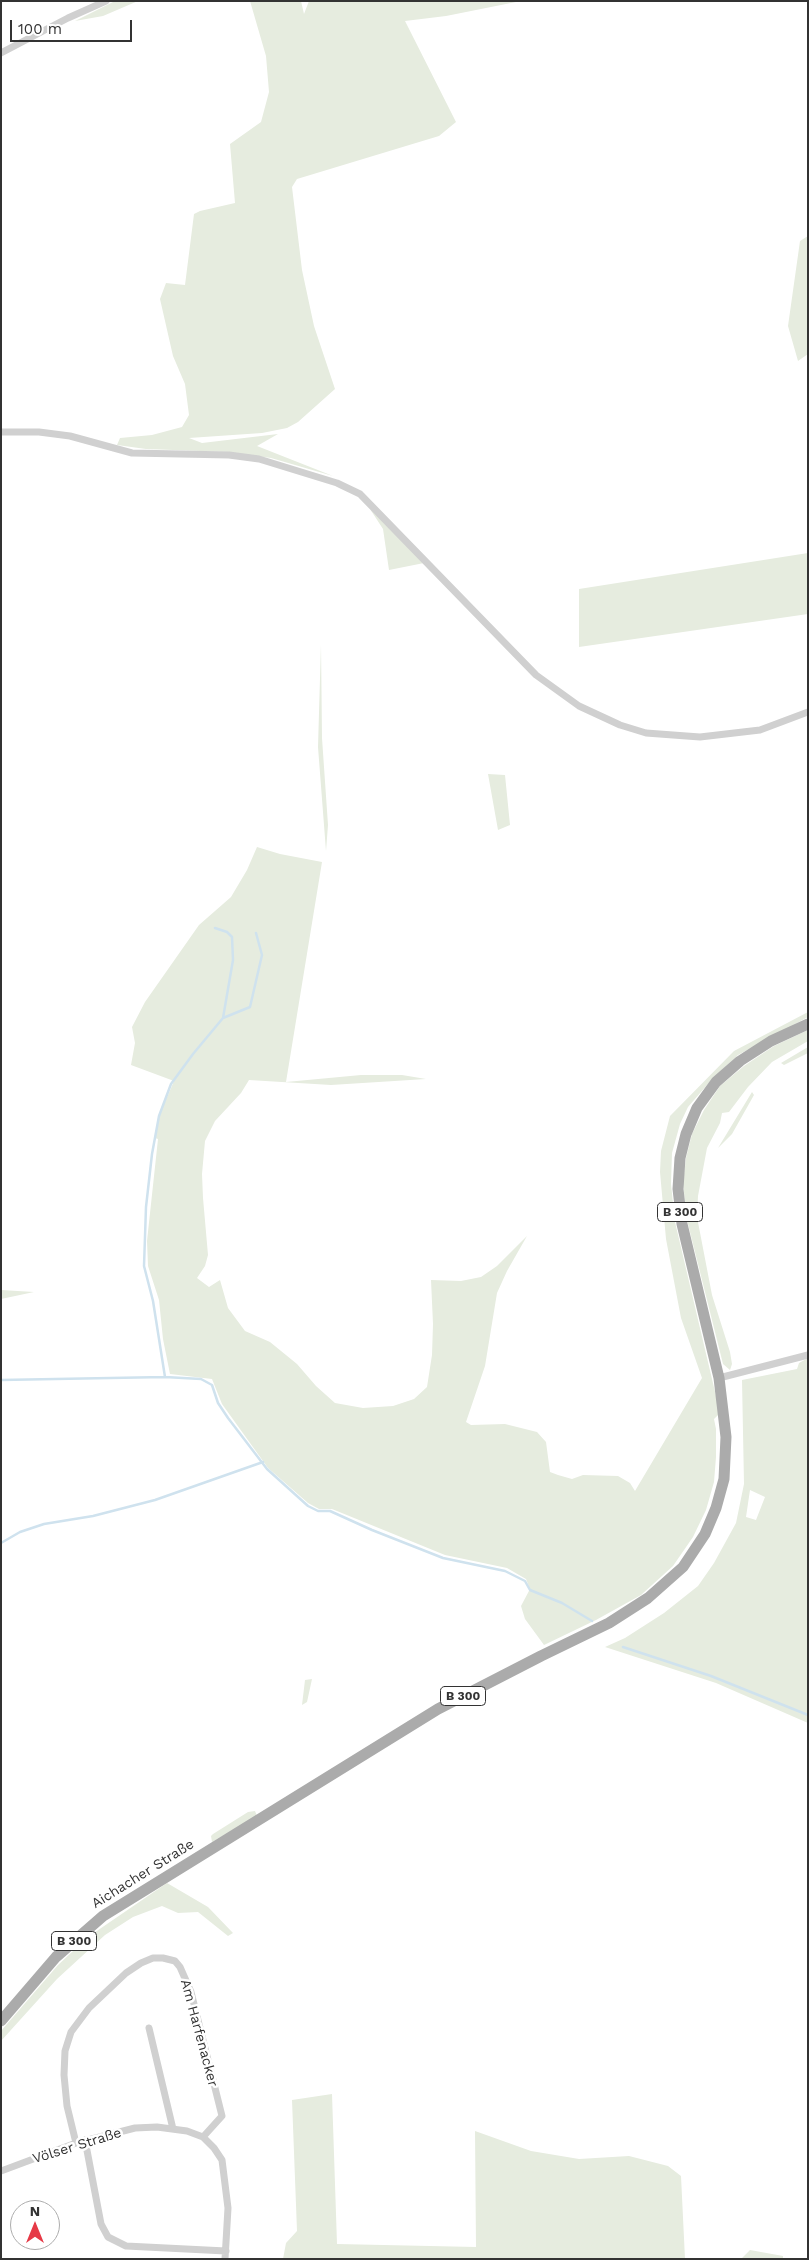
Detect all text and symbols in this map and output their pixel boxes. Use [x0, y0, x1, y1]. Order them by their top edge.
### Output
scale bar [12, 10, 135, 42]
text: 100 m [18, 20, 62, 38]
road number: B 300 [658, 1202, 702, 1222]
road number: B 300 [440, 1686, 486, 1705]
street label: Aichacher Straße [89, 1836, 197, 1912]
road number: B 300 [52, 1932, 96, 1950]
street label: Am Harfenacker [177, 1977, 221, 2089]
street label: Völser Straße [31, 2125, 123, 2167]
north arrow [10, 2200, 60, 2250]
text: N [30, 2203, 40, 2219]

